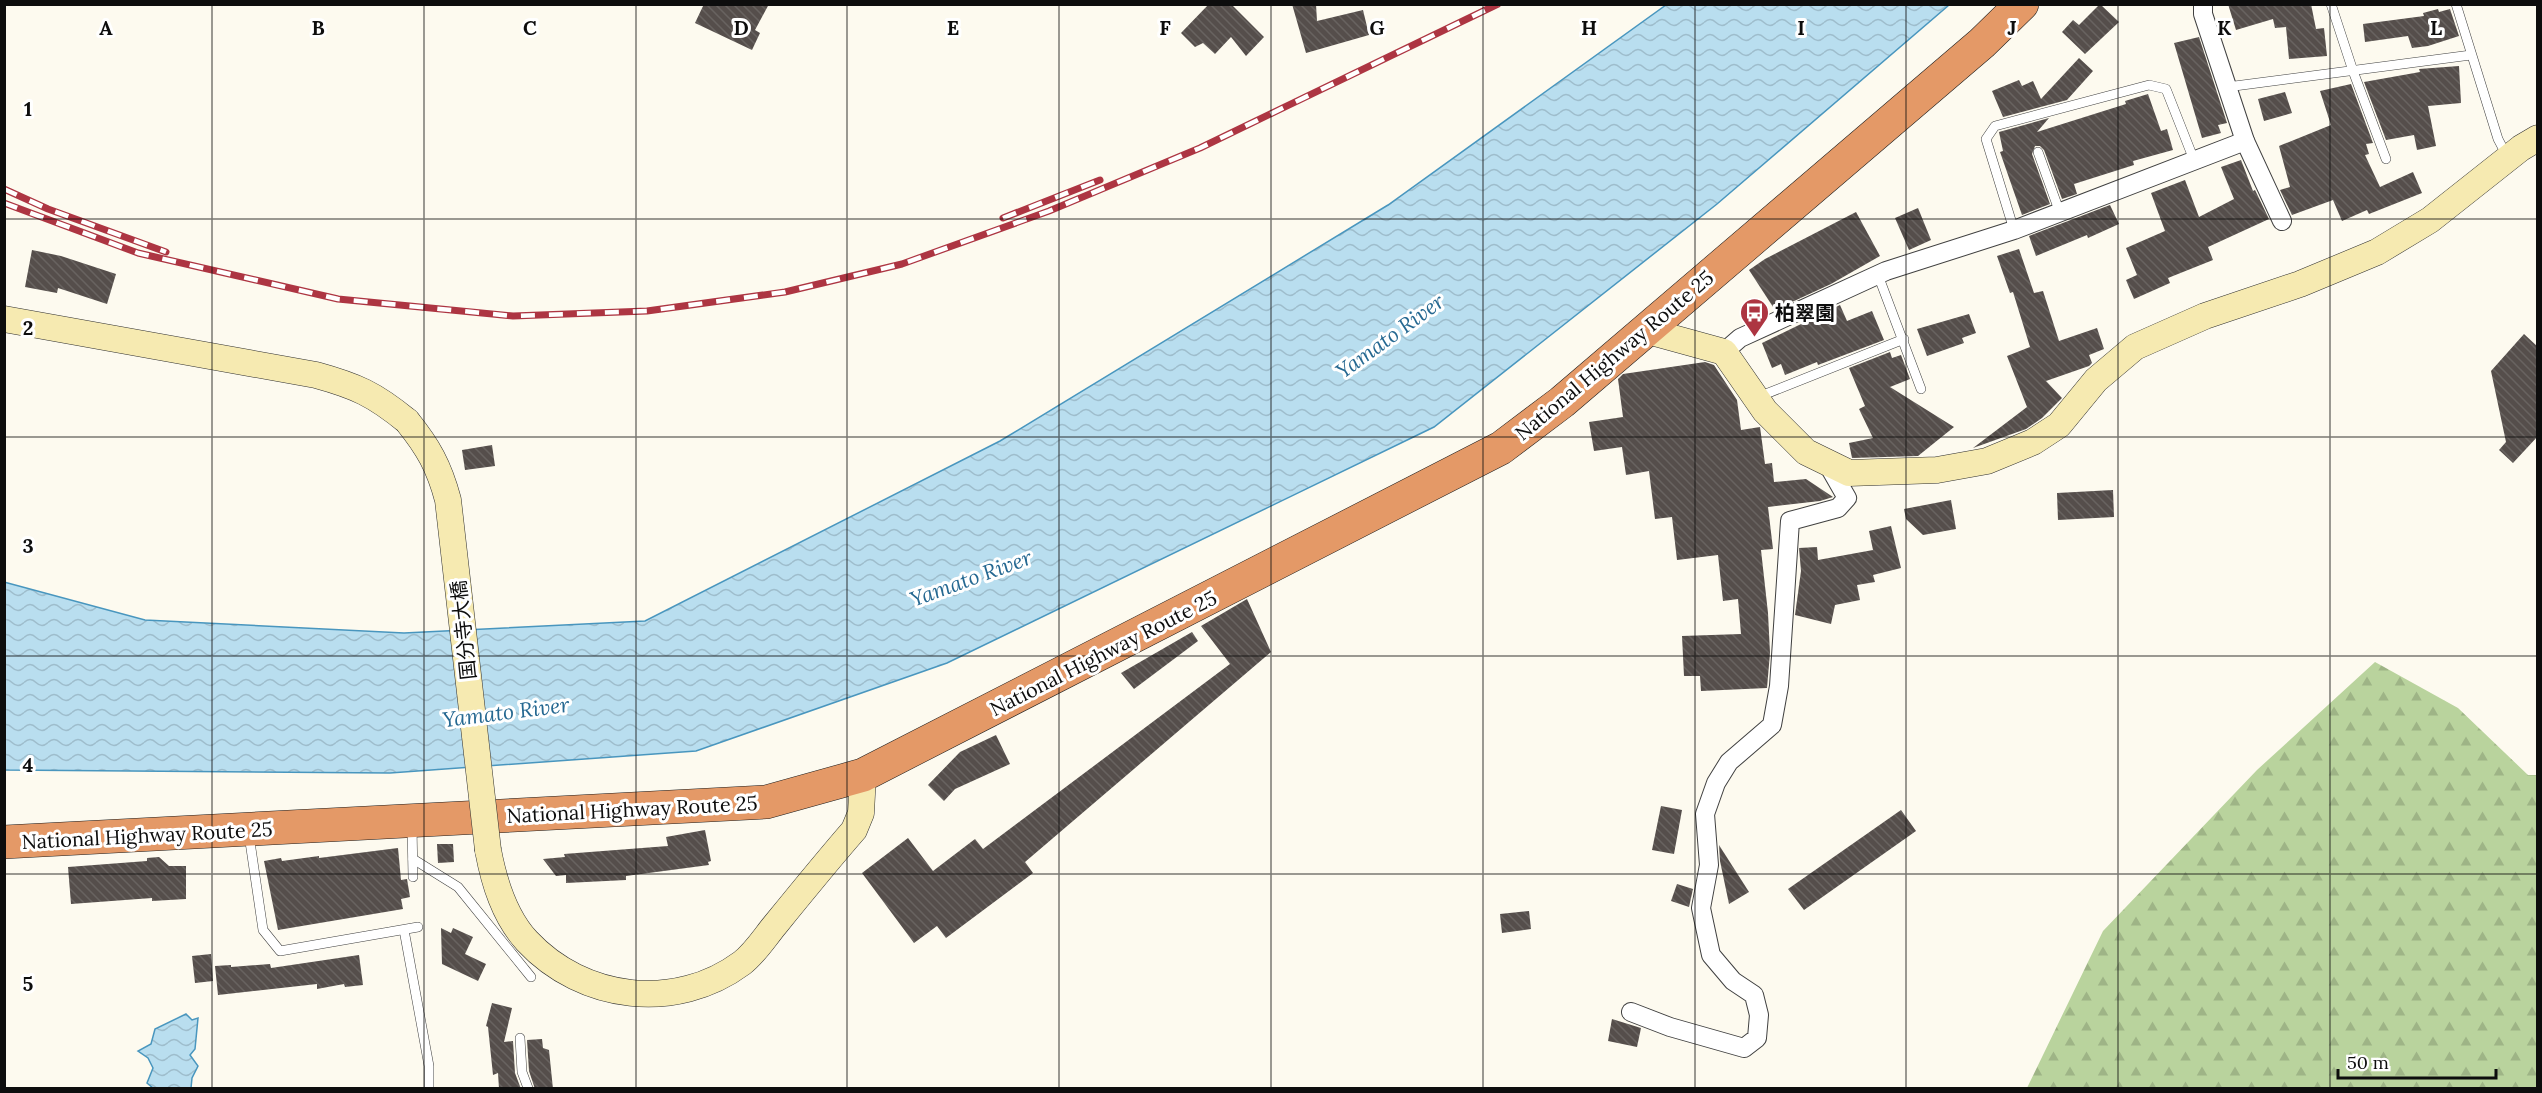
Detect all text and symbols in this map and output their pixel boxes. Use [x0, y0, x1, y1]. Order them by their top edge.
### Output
text: A [99, 15, 113, 40]
text: B [311, 15, 325, 40]
text: C [523, 15, 537, 40]
text: D [733, 15, 749, 40]
text: E [947, 15, 959, 40]
text: F [1159, 15, 1171, 40]
text: G [1369, 15, 1385, 40]
text: H [1581, 15, 1597, 40]
text: I [1797, 15, 1805, 40]
text: J [2007, 15, 2017, 40]
text: K [2217, 15, 2232, 40]
text: L [2430, 15, 2442, 40]
text: 1 [24, 96, 32, 121]
street label: National Highway Route 25 [1510, 265, 1718, 445]
water label: Yamato River [1330, 287, 1450, 384]
bus stop icon: 柏翠園 [1738, 296, 1770, 338]
place label: 柏翠園 [1775, 300, 1835, 325]
text: 2 [23, 315, 33, 340]
text: 3 [22, 533, 34, 558]
water label: Yamato River [906, 543, 1036, 613]
street label: 国分寺大橋 [445, 579, 481, 681]
street label: National Highway Route 25 [985, 585, 1221, 721]
water label: Yamato River [441, 691, 571, 733]
text: 4 [23, 752, 34, 777]
street label: National Highway Route 25 [506, 790, 758, 828]
street label: National Highway Route 25 [21, 816, 273, 854]
text: 5 [23, 971, 34, 996]
scale bar [2338, 1042, 2496, 1080]
text: 50 m [2347, 1051, 2389, 1074]

